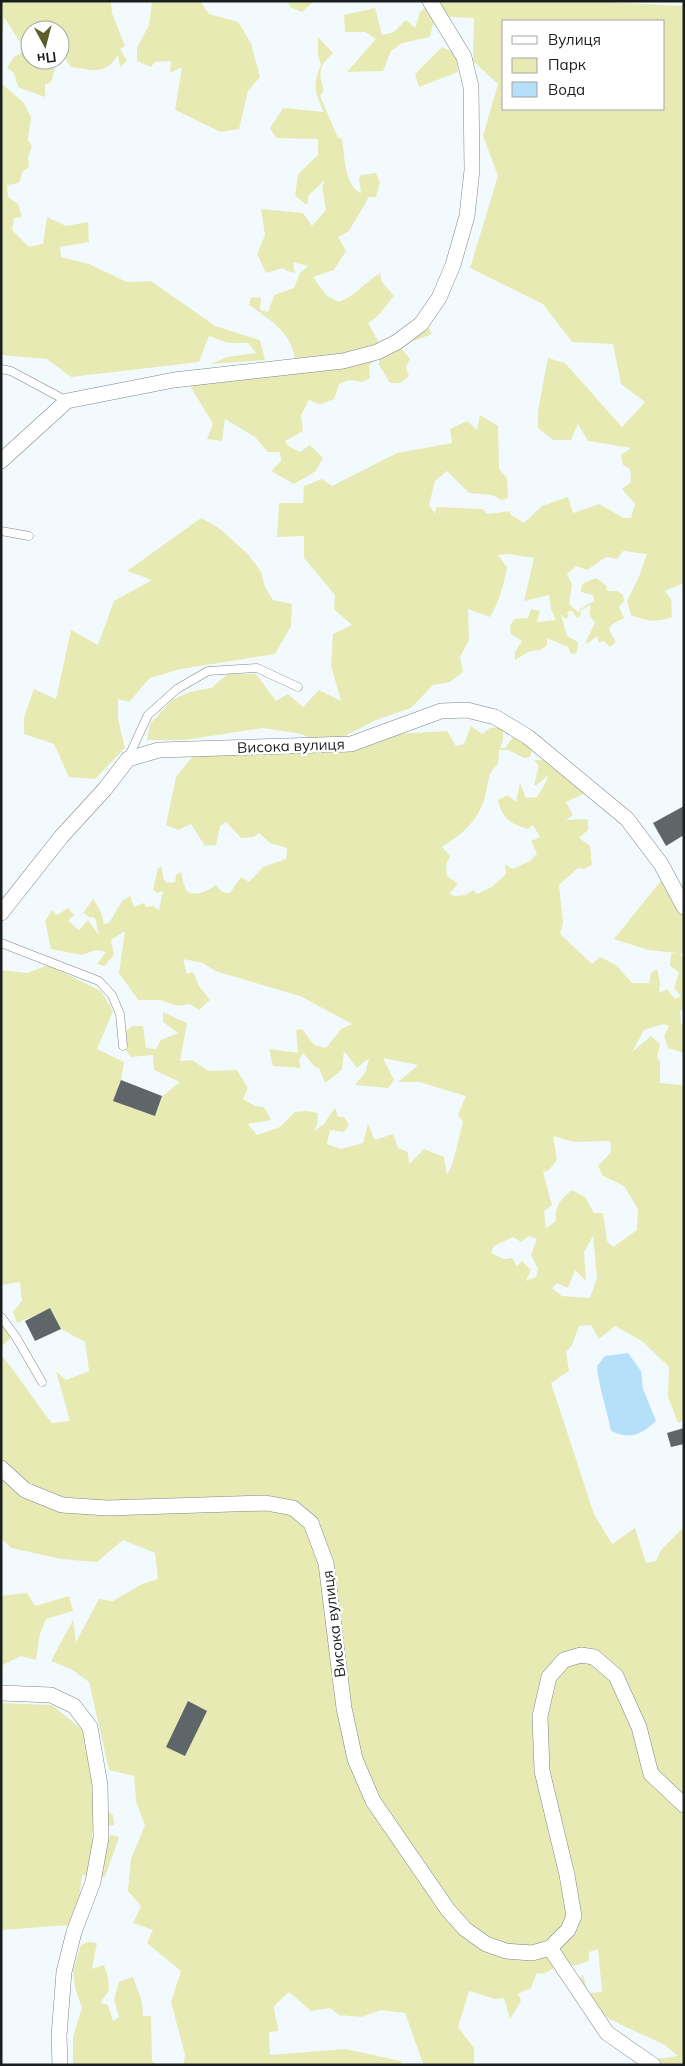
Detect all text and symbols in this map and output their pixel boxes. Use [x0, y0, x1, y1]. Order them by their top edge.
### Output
north arrow [20, 20, 70, 70]
legend [502, 20, 665, 110]
text: Вулиця [548, 30, 601, 49]
text: Пн [36, 48, 57, 68]
text: Парк [548, 55, 587, 74]
text: Вода [548, 80, 585, 99]
street label: Висока вулиця [237, 734, 345, 757]
street label: Висока вулиця [318, 1569, 349, 1679]

